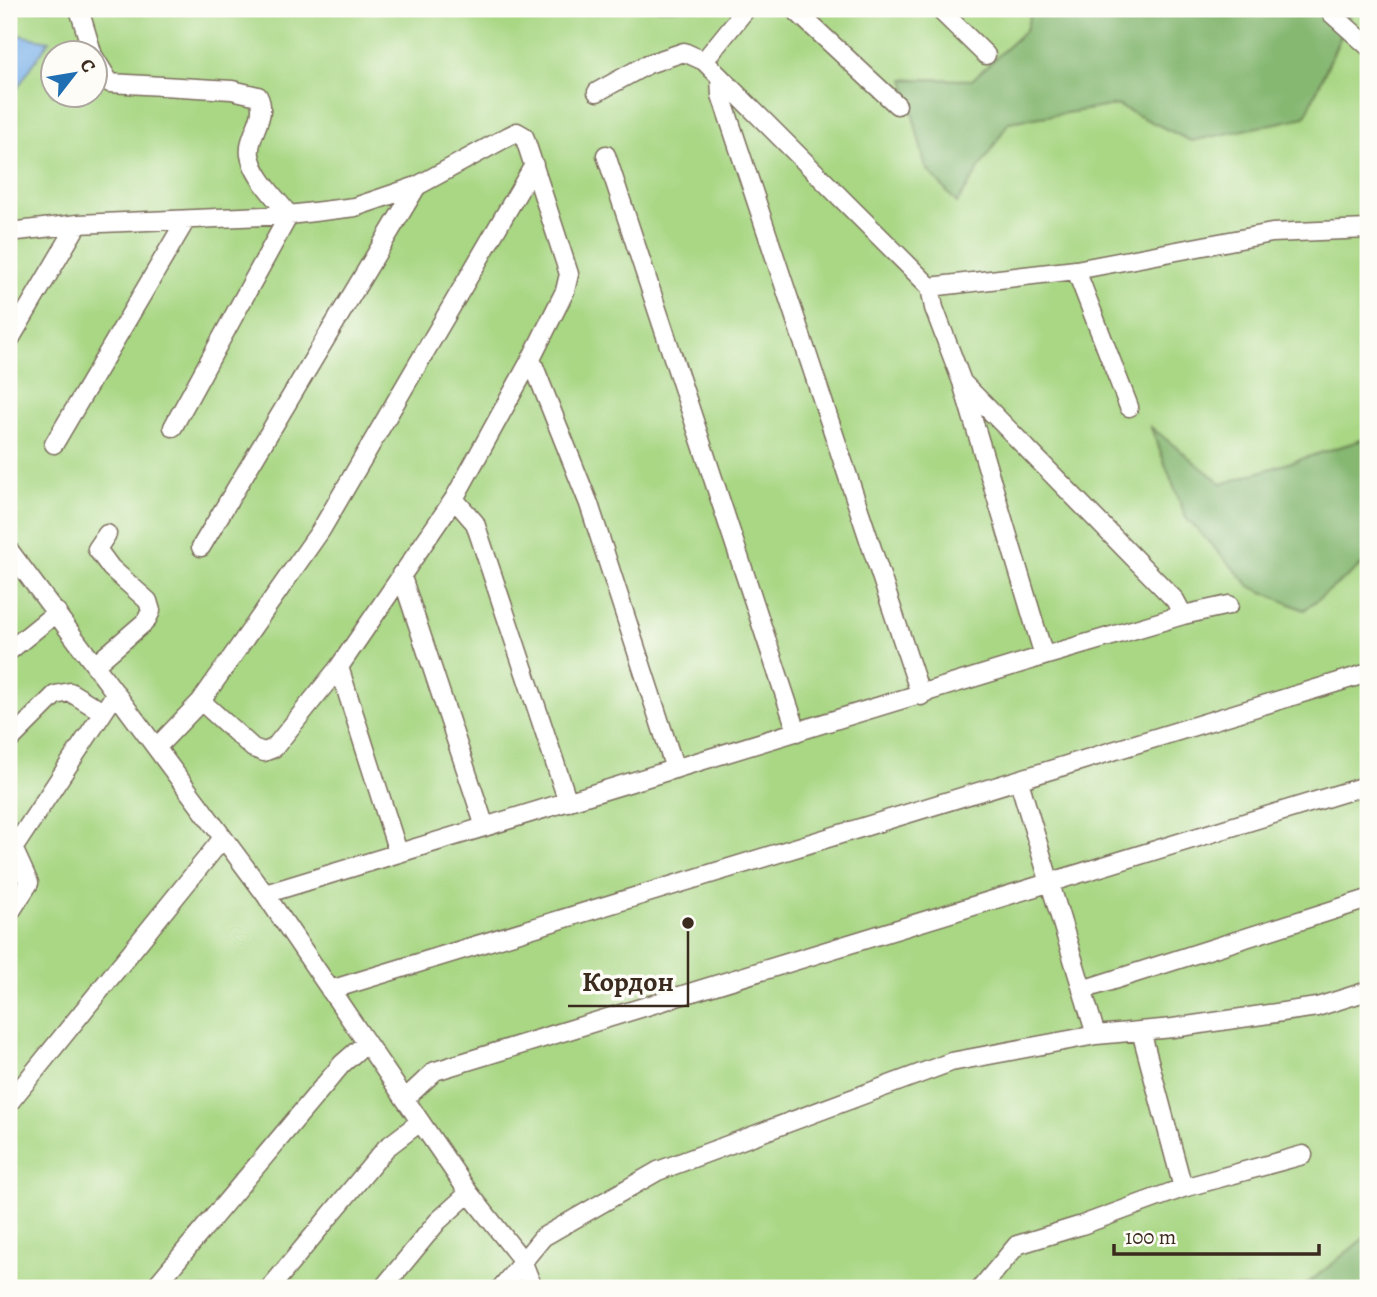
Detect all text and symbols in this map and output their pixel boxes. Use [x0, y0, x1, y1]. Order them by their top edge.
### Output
north arrow [38, 38, 108, 108]
text: С [74, 54, 102, 77]
callout: Кордон [568, 957, 688, 1006]
text: Кордон [582, 963, 674, 1001]
scale bar [1114, 1213, 1319, 1257]
text: 100 m [1125, 1223, 1176, 1251]

